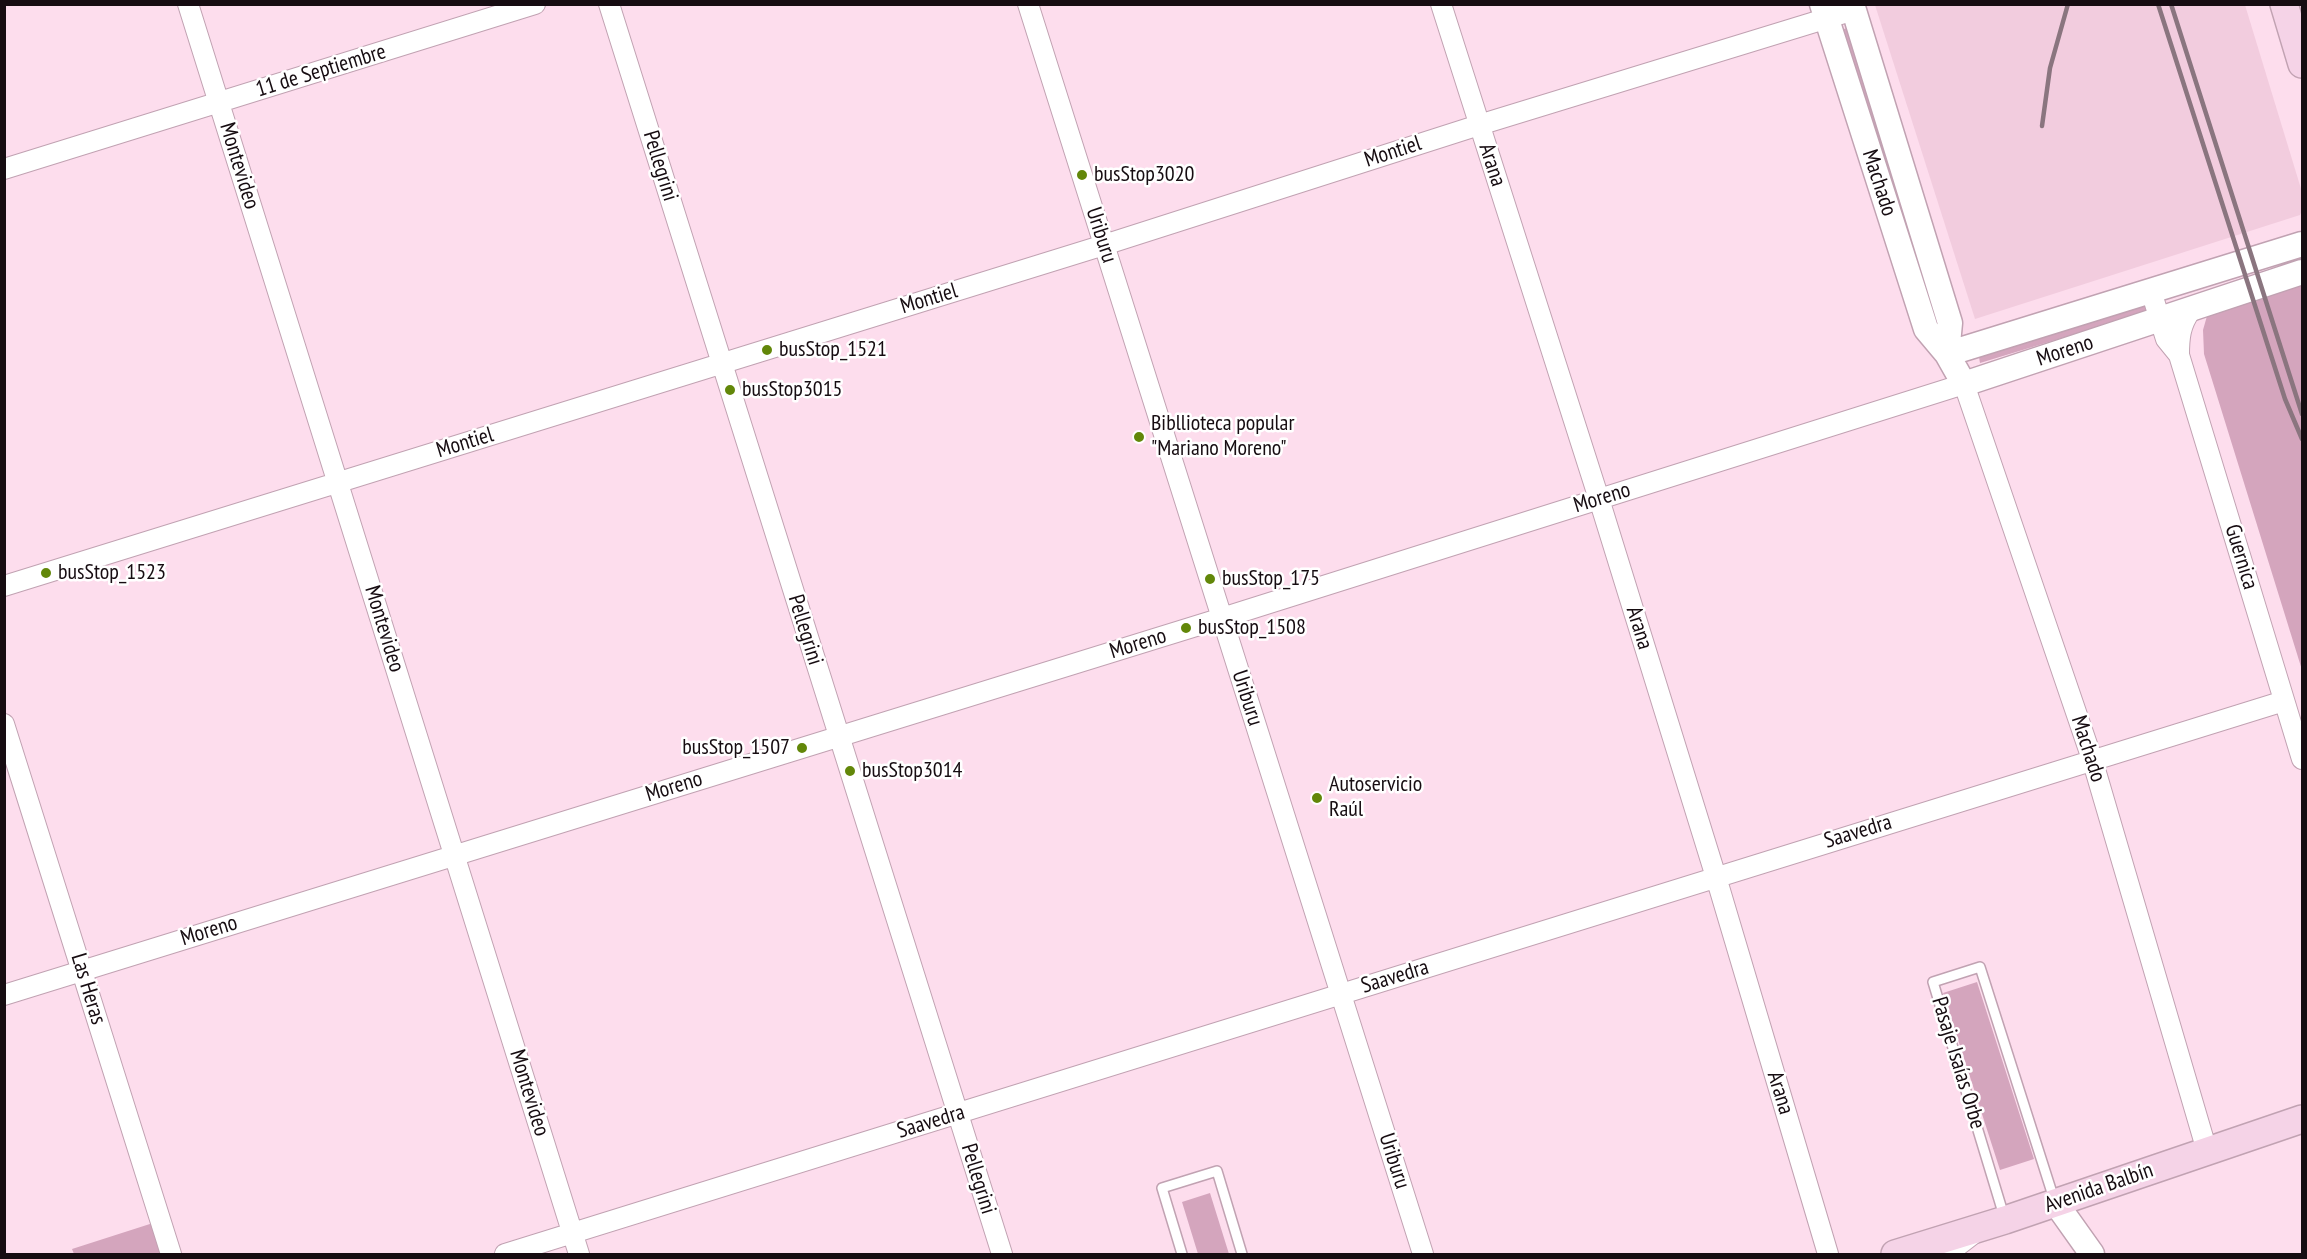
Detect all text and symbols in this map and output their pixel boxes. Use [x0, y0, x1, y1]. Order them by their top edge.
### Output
street label: 11 de Septiembre [253, 39, 389, 103]
street label: Montevideo [213, 120, 265, 212]
street label: Pellegrini [637, 128, 683, 204]
street label: Montiel [1361, 130, 1425, 174]
street label: Arana [1473, 140, 1511, 190]
street label: Machado [1856, 147, 1902, 219]
place label: busStop3020 [1094, 162, 1194, 188]
marker: busStop3020 [1075, 168, 1089, 182]
street label: Uriburu [1080, 204, 1122, 266]
street label: Montiel [897, 278, 961, 320]
street label: Moreno [2033, 330, 2097, 372]
place label: busStop_1521 [779, 337, 887, 363]
marker: busStop_1521 [760, 343, 774, 357]
place label: busStop3015 [742, 377, 842, 403]
marker: busStop3015 [723, 383, 737, 397]
place label: Bibllioteca popular "Mariano Moreno" [1151, 411, 1294, 463]
street label: Montiel [433, 422, 497, 464]
marker: Bibllioteca popular "Mariano Moreno" [1132, 430, 1146, 444]
street label: Moreno [1571, 477, 1633, 519]
street label: Guernica [2219, 521, 2263, 593]
place label: busStop_1523 [58, 560, 166, 586]
marker: busStop_1523 [39, 566, 53, 580]
place label: busStop_175 [1222, 566, 1320, 592]
marker: busStop_175 [1203, 572, 1217, 586]
street label: Montevideo [358, 583, 410, 675]
street label: Pellegrini [782, 592, 828, 668]
street label: Arana [1620, 603, 1658, 653]
place label: busStop_1508 [1198, 615, 1306, 641]
marker: busStop_1508 [1179, 621, 1193, 635]
street label: Moreno [1107, 623, 1169, 665]
street label: Uriburu [1226, 667, 1268, 729]
street label: Machado [2065, 713, 2111, 785]
place label: busStop_1507 [682, 735, 790, 761]
marker: busStop_1507 [795, 741, 809, 755]
place label: busStop3014 [862, 758, 962, 784]
marker: busStop3014 [843, 764, 857, 778]
street label: Moreno [643, 766, 705, 808]
place label: Autoservicio Raúl [1329, 772, 1422, 824]
marker: Autoservicio Raúl [1310, 791, 1324, 805]
street label: Saavedra [1821, 809, 1895, 855]
street label: Moreno [178, 910, 240, 952]
street label: Las Heras [65, 950, 111, 1028]
street label: Saavedra [1358, 954, 1432, 1000]
street label: Pasaje Isaías Orbe [1925, 994, 1991, 1132]
street label: Montevideo [503, 1047, 555, 1139]
street label: Arana [1761, 1068, 1799, 1118]
street label: Saavedra [894, 1099, 968, 1145]
street label: Uriburu [1373, 1130, 1415, 1192]
street label: Pellegrini [955, 1141, 1001, 1217]
street label: Avenida Balbín [2041, 1157, 2157, 1219]

